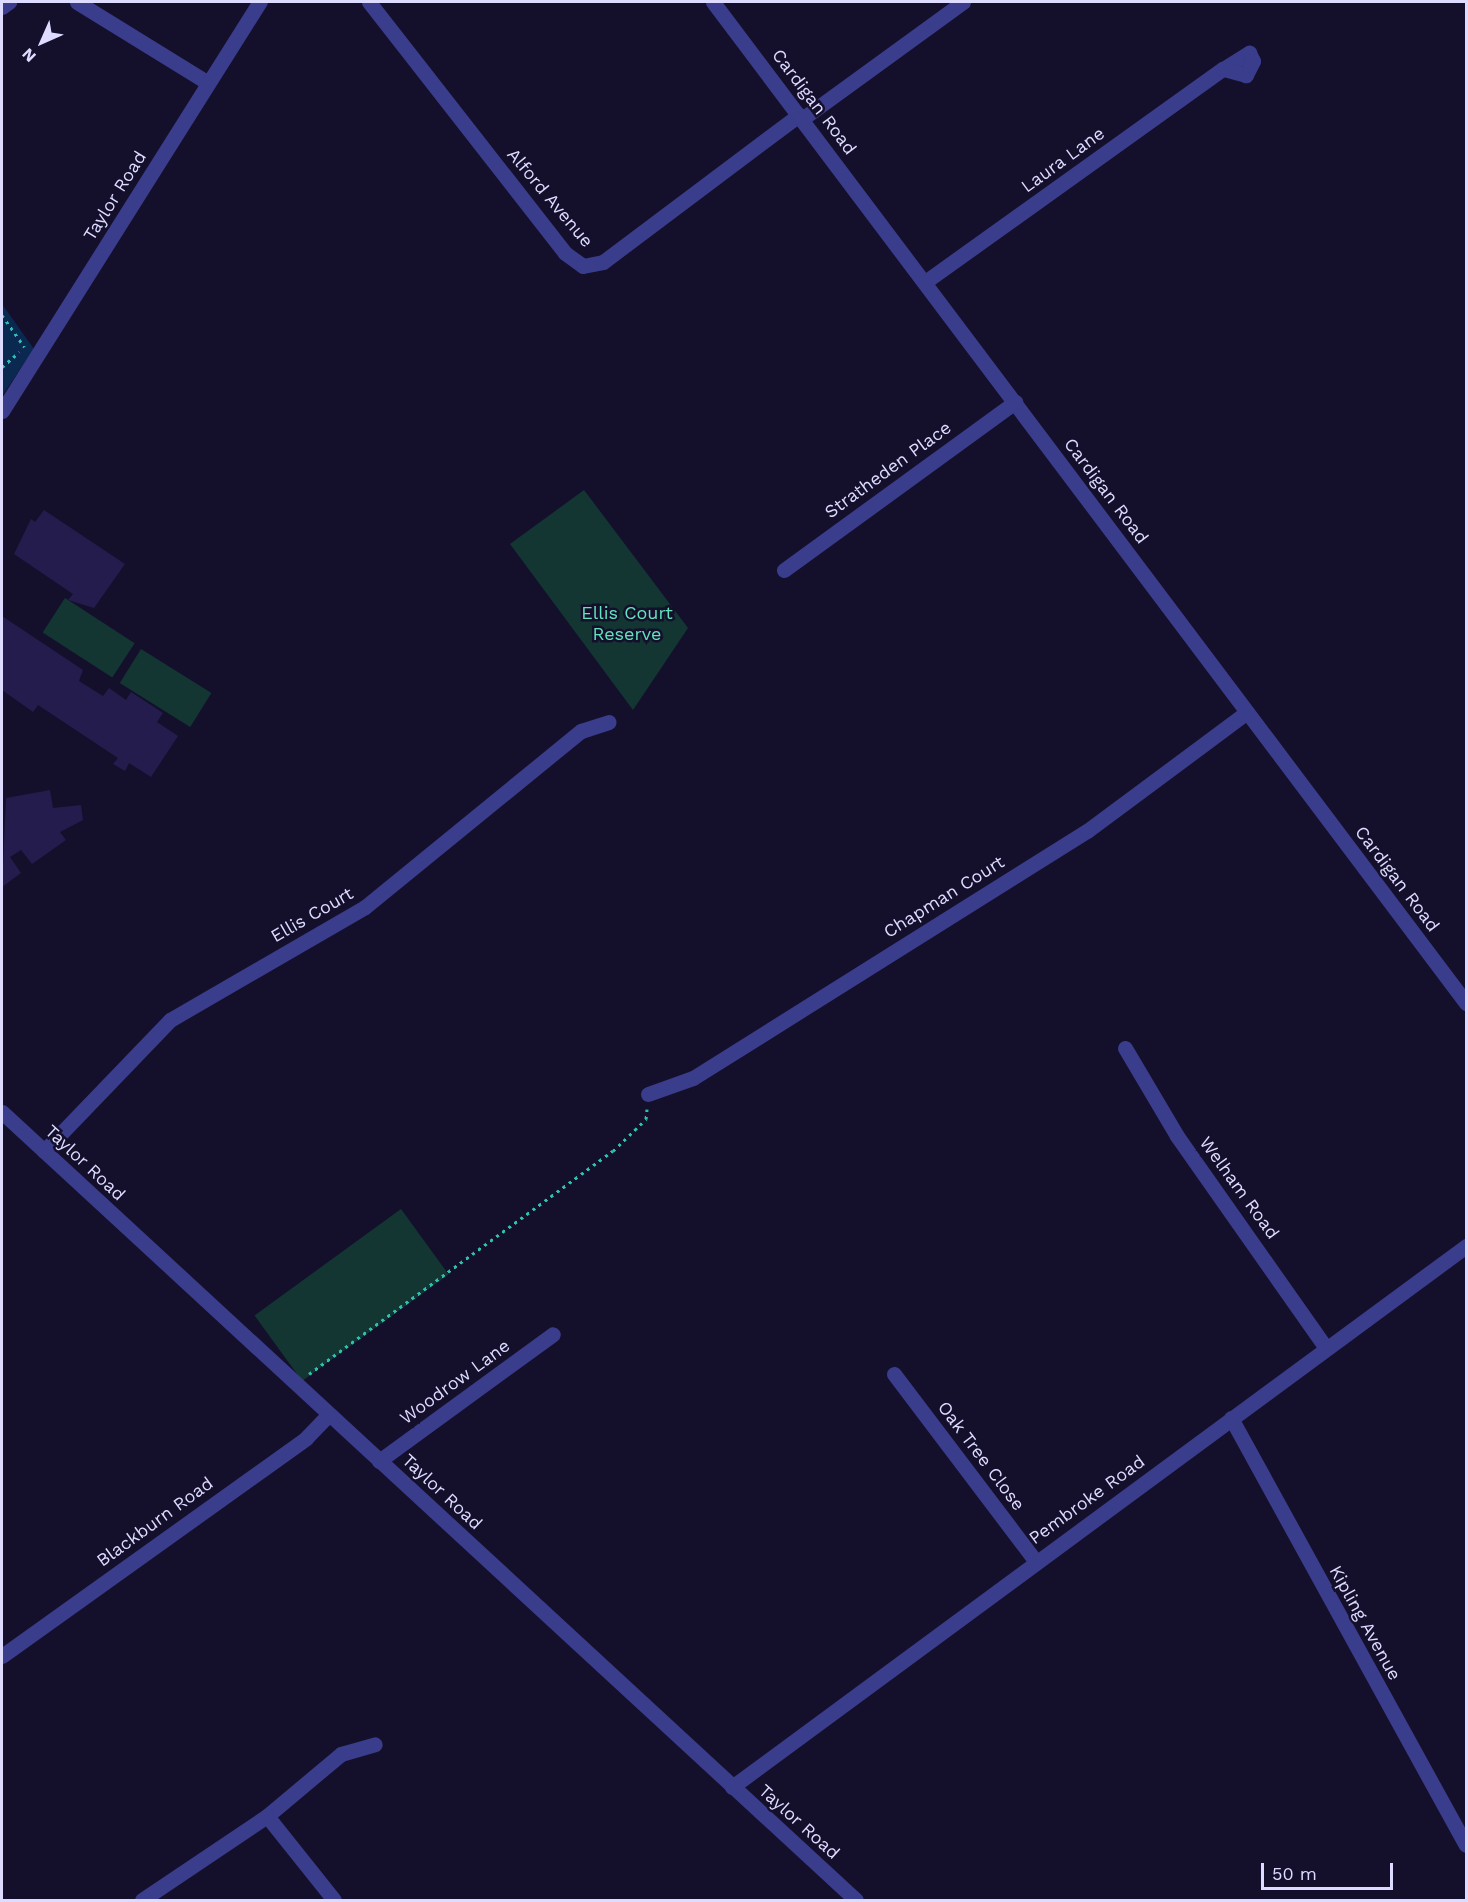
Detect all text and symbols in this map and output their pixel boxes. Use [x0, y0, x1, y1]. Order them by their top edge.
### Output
north arrow [12, 12, 72, 72]
text: N [18, 44, 40, 66]
street label: Cardigan Road [767, 45, 861, 159]
street label: Laura Lane [1017, 122, 1109, 198]
street label: Alford Avenue [502, 144, 598, 252]
street label: Taylor Road [79, 147, 151, 245]
street label: Stratheden Place [821, 417, 955, 523]
street label: Cardigan Road [1059, 434, 1153, 548]
park label: Ellis Court Reserve [581, 603, 673, 646]
street label: Cardigan Road [1350, 822, 1444, 936]
street label: Chapman Court [880, 851, 1008, 943]
street label: Ellis Court [267, 883, 357, 947]
street label: Taylor Road [40, 1120, 130, 1206]
street label: Welham Road [1195, 1133, 1283, 1243]
street label: Woodrow Lane [396, 1335, 514, 1429]
street label: Oak Tree Close [933, 1397, 1029, 1515]
street label: Taylor Road [397, 1449, 487, 1535]
street label: Pembroke Road [1025, 1451, 1149, 1549]
street label: Blackburn Road [93, 1473, 217, 1571]
street label: Kipling Avenue [1324, 1561, 1406, 1685]
street label: Taylor Road [754, 1780, 844, 1864]
scale bar [1264, 1851, 1396, 1889]
text: 50 m [1272, 1863, 1317, 1884]

